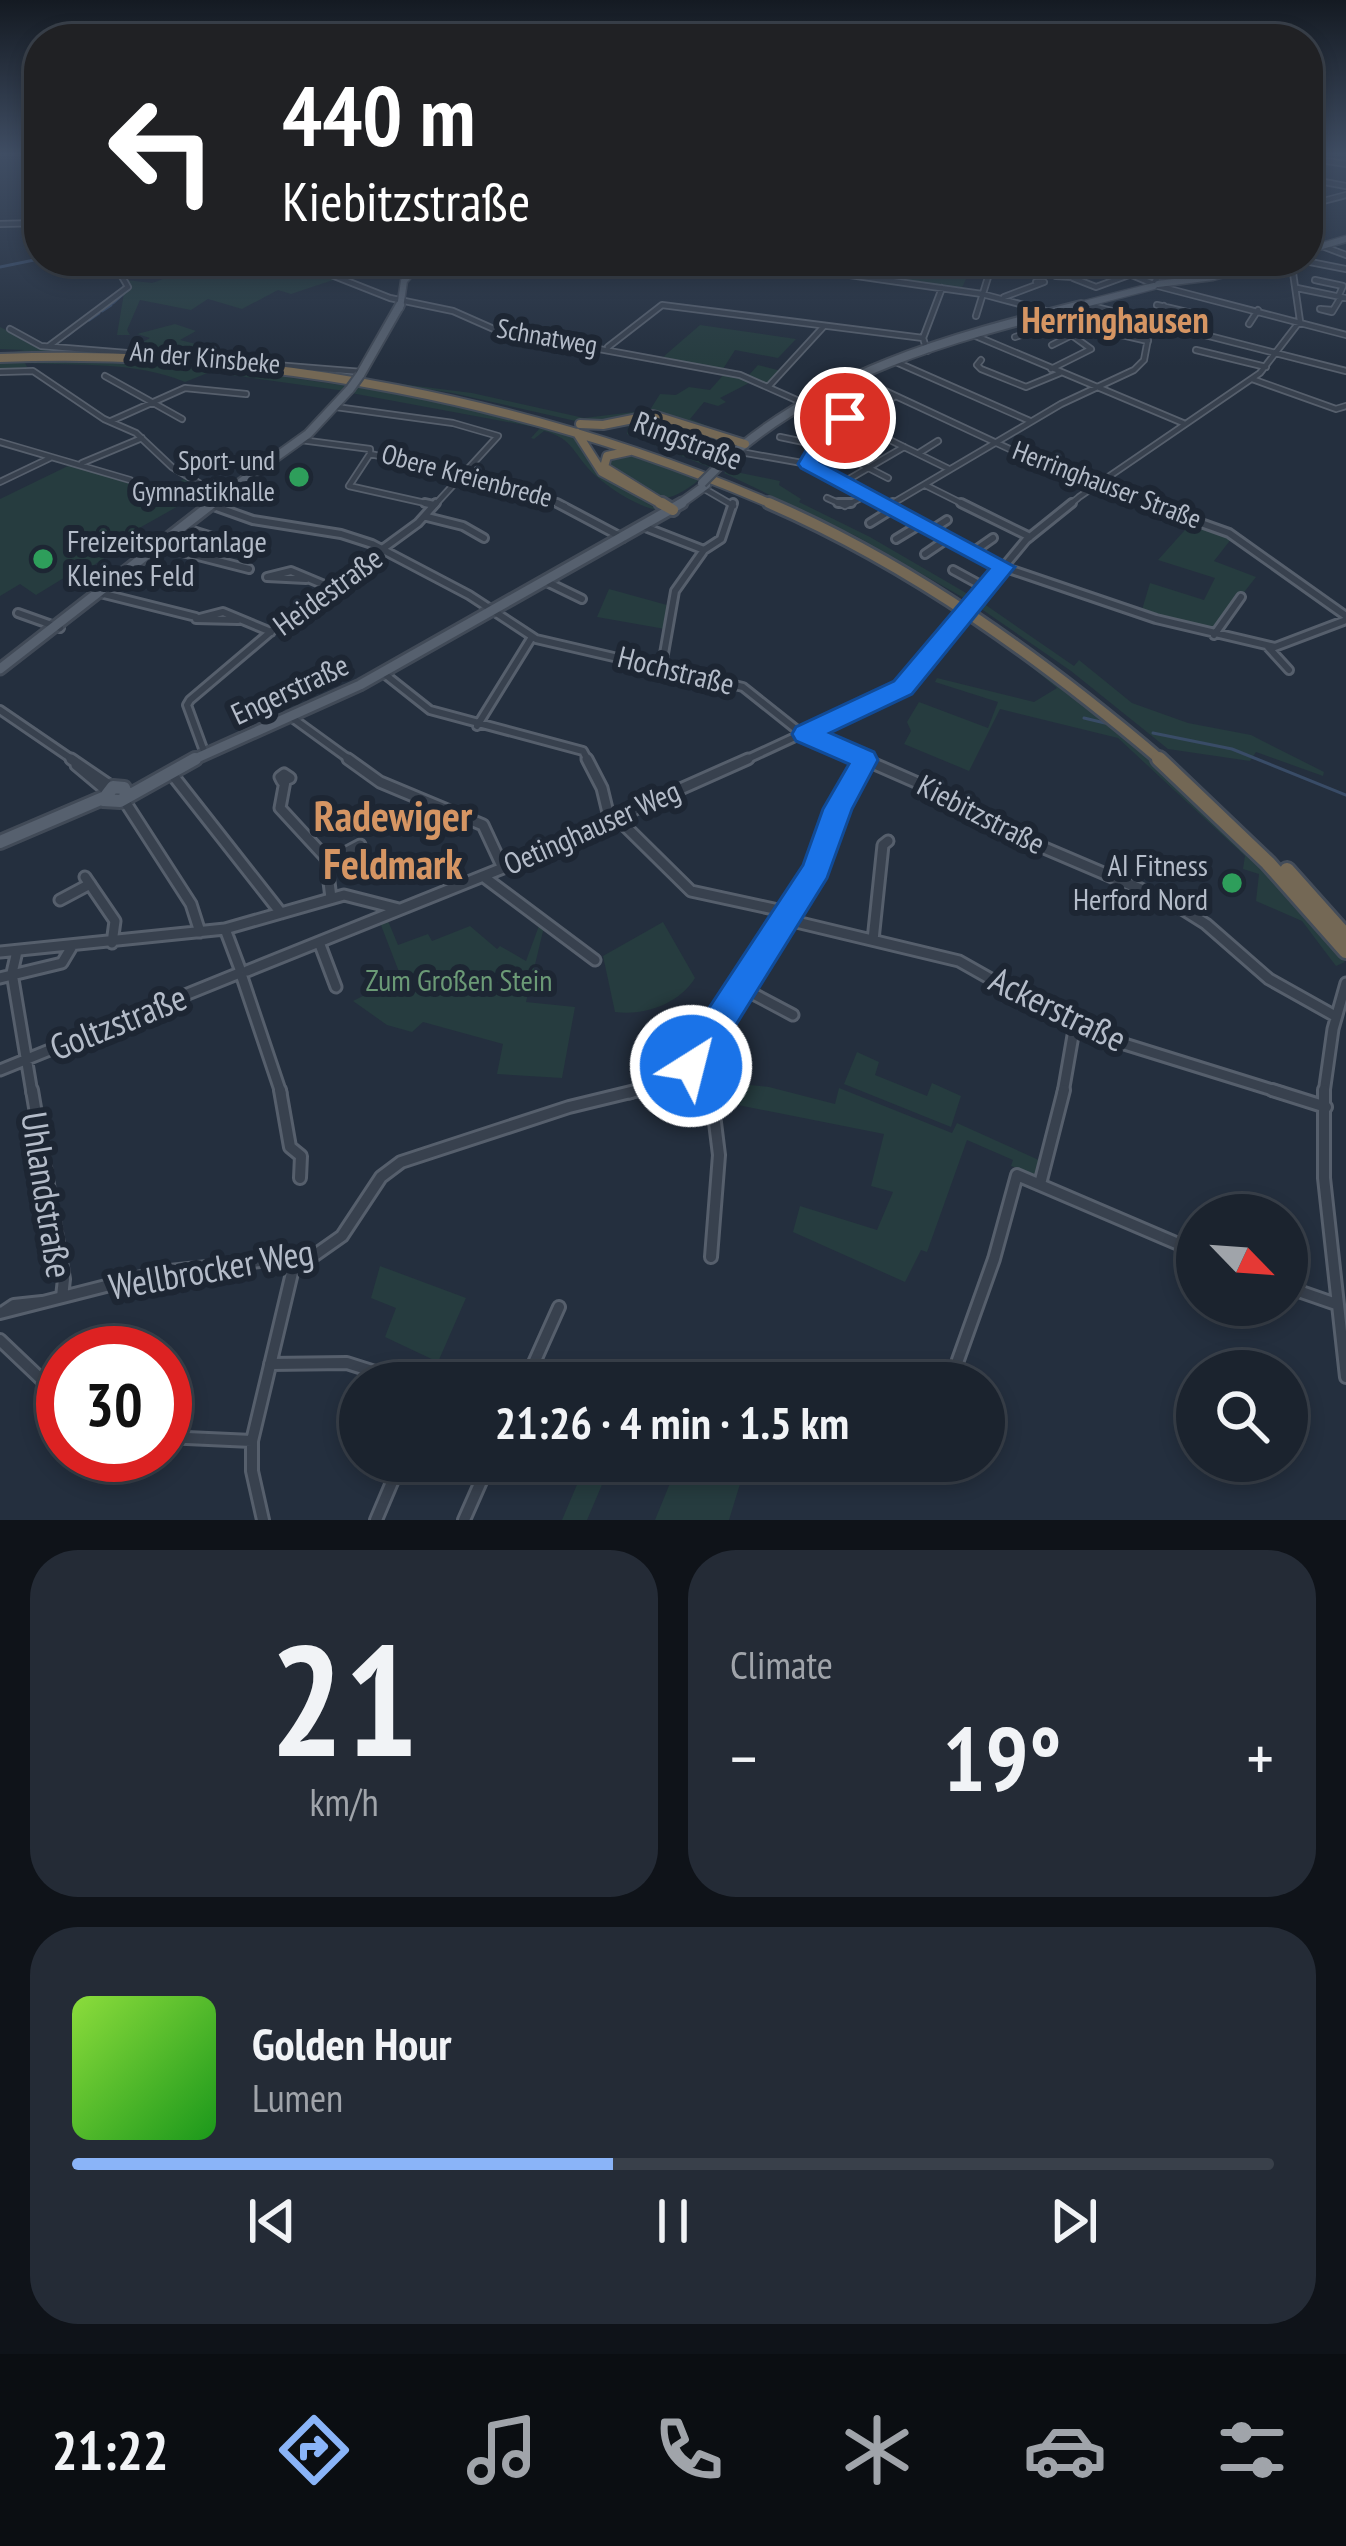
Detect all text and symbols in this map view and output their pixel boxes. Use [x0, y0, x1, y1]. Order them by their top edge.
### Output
text: 440 m [282, 60, 475, 169]
icon: left [84, 72, 240, 228]
text: Kiebitzstraße [282, 166, 530, 236]
district label: Herringhausen [1021, 296, 1209, 343]
street label: Schnatweg [494, 310, 600, 362]
street label: An der Kinsbeke [129, 334, 282, 381]
pin [794, 367, 896, 469]
icon: arrive [812, 385, 878, 451]
street label: Ringstraße [629, 401, 748, 478]
street label: Herringhauser Straße [1008, 433, 1206, 536]
street label: Obere Kreienbrede [378, 436, 556, 514]
place label: Sport- und Gymnastikhalle [132, 443, 275, 508]
marker: Sport- und Gymnastikhalle [286, 464, 312, 490]
place label: Freizeitsportanlage Kleines Feld [67, 521, 267, 594]
street label: Heidestraße [265, 538, 390, 644]
marker: Freizeitsportanlage Kleines Feld [30, 546, 56, 572]
street label: Hochstraße [614, 636, 739, 703]
street label: Engerstraße [224, 645, 354, 733]
street label: Kiebitzstraße [911, 765, 1052, 862]
street label: Oetinghauser Weg [497, 770, 686, 883]
district label: Radewiger Feldmark [314, 788, 473, 891]
place label: AI Fitness Herford Nord [1073, 845, 1208, 918]
marker: AI Fitness Herford Nord [1219, 870, 1245, 896]
street label: Ackerstraße [982, 955, 1134, 1062]
park label: Zum Großen Stein [365, 960, 553, 999]
street label: Goltzstraße [43, 973, 193, 1070]
position arrow [628, 1003, 754, 1129]
street label: Uhlandstraße [11, 1109, 84, 1281]
north arrow [1176, 1194, 1308, 1326]
map controls [1176, 1194, 1308, 1482]
street label: Wellbrocker Weg [105, 1227, 317, 1310]
speed limit sign: 30 [36, 1326, 192, 1482]
button: search [1176, 1350, 1308, 1482]
text: 21:26 · 4 min · 1.5 km [495, 1393, 849, 1451]
text: 21 [269, 1597, 419, 1799]
text: Climate [730, 1639, 833, 1690]
text: 19° [943, 1699, 1061, 1816]
text: − [730, 1715, 757, 1800]
text: + [1247, 1715, 1274, 1800]
text: km/h [309, 1776, 379, 1827]
text: Golden Hour [252, 2014, 452, 2072]
text: Lumen [252, 2072, 343, 2123]
icon: previous [239, 2188, 305, 2254]
icon: pause [640, 2188, 706, 2254]
icon: next [1041, 2188, 1107, 2254]
icon: directions [272, 2408, 356, 2492]
icon: music [460, 2408, 544, 2492]
icon: phone [647, 2408, 731, 2492]
icon: climate [835, 2408, 919, 2492]
icon: car [1023, 2408, 1107, 2492]
icon: filters [1210, 2408, 1294, 2492]
text: 21:22 [52, 2415, 169, 2485]

